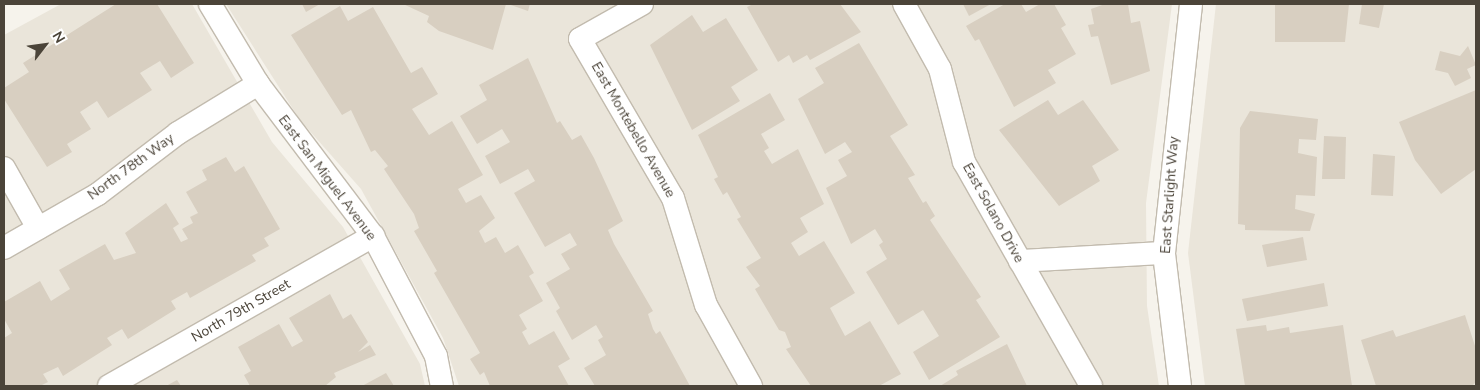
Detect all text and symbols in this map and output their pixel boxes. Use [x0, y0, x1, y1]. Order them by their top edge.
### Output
north arrow [20, 20, 70, 70]
text: N [48, 28, 69, 47]
street label: East Montebello Avenue [587, 59, 679, 201]
street label: East San Miguel Avenue [274, 112, 380, 244]
street label: North 78th Way [85, 130, 177, 204]
street label: East Starlight Way [1158, 136, 1182, 254]
street label: East Solano Drive [959, 160, 1027, 266]
street label: North 79th Street [189, 276, 293, 346]

